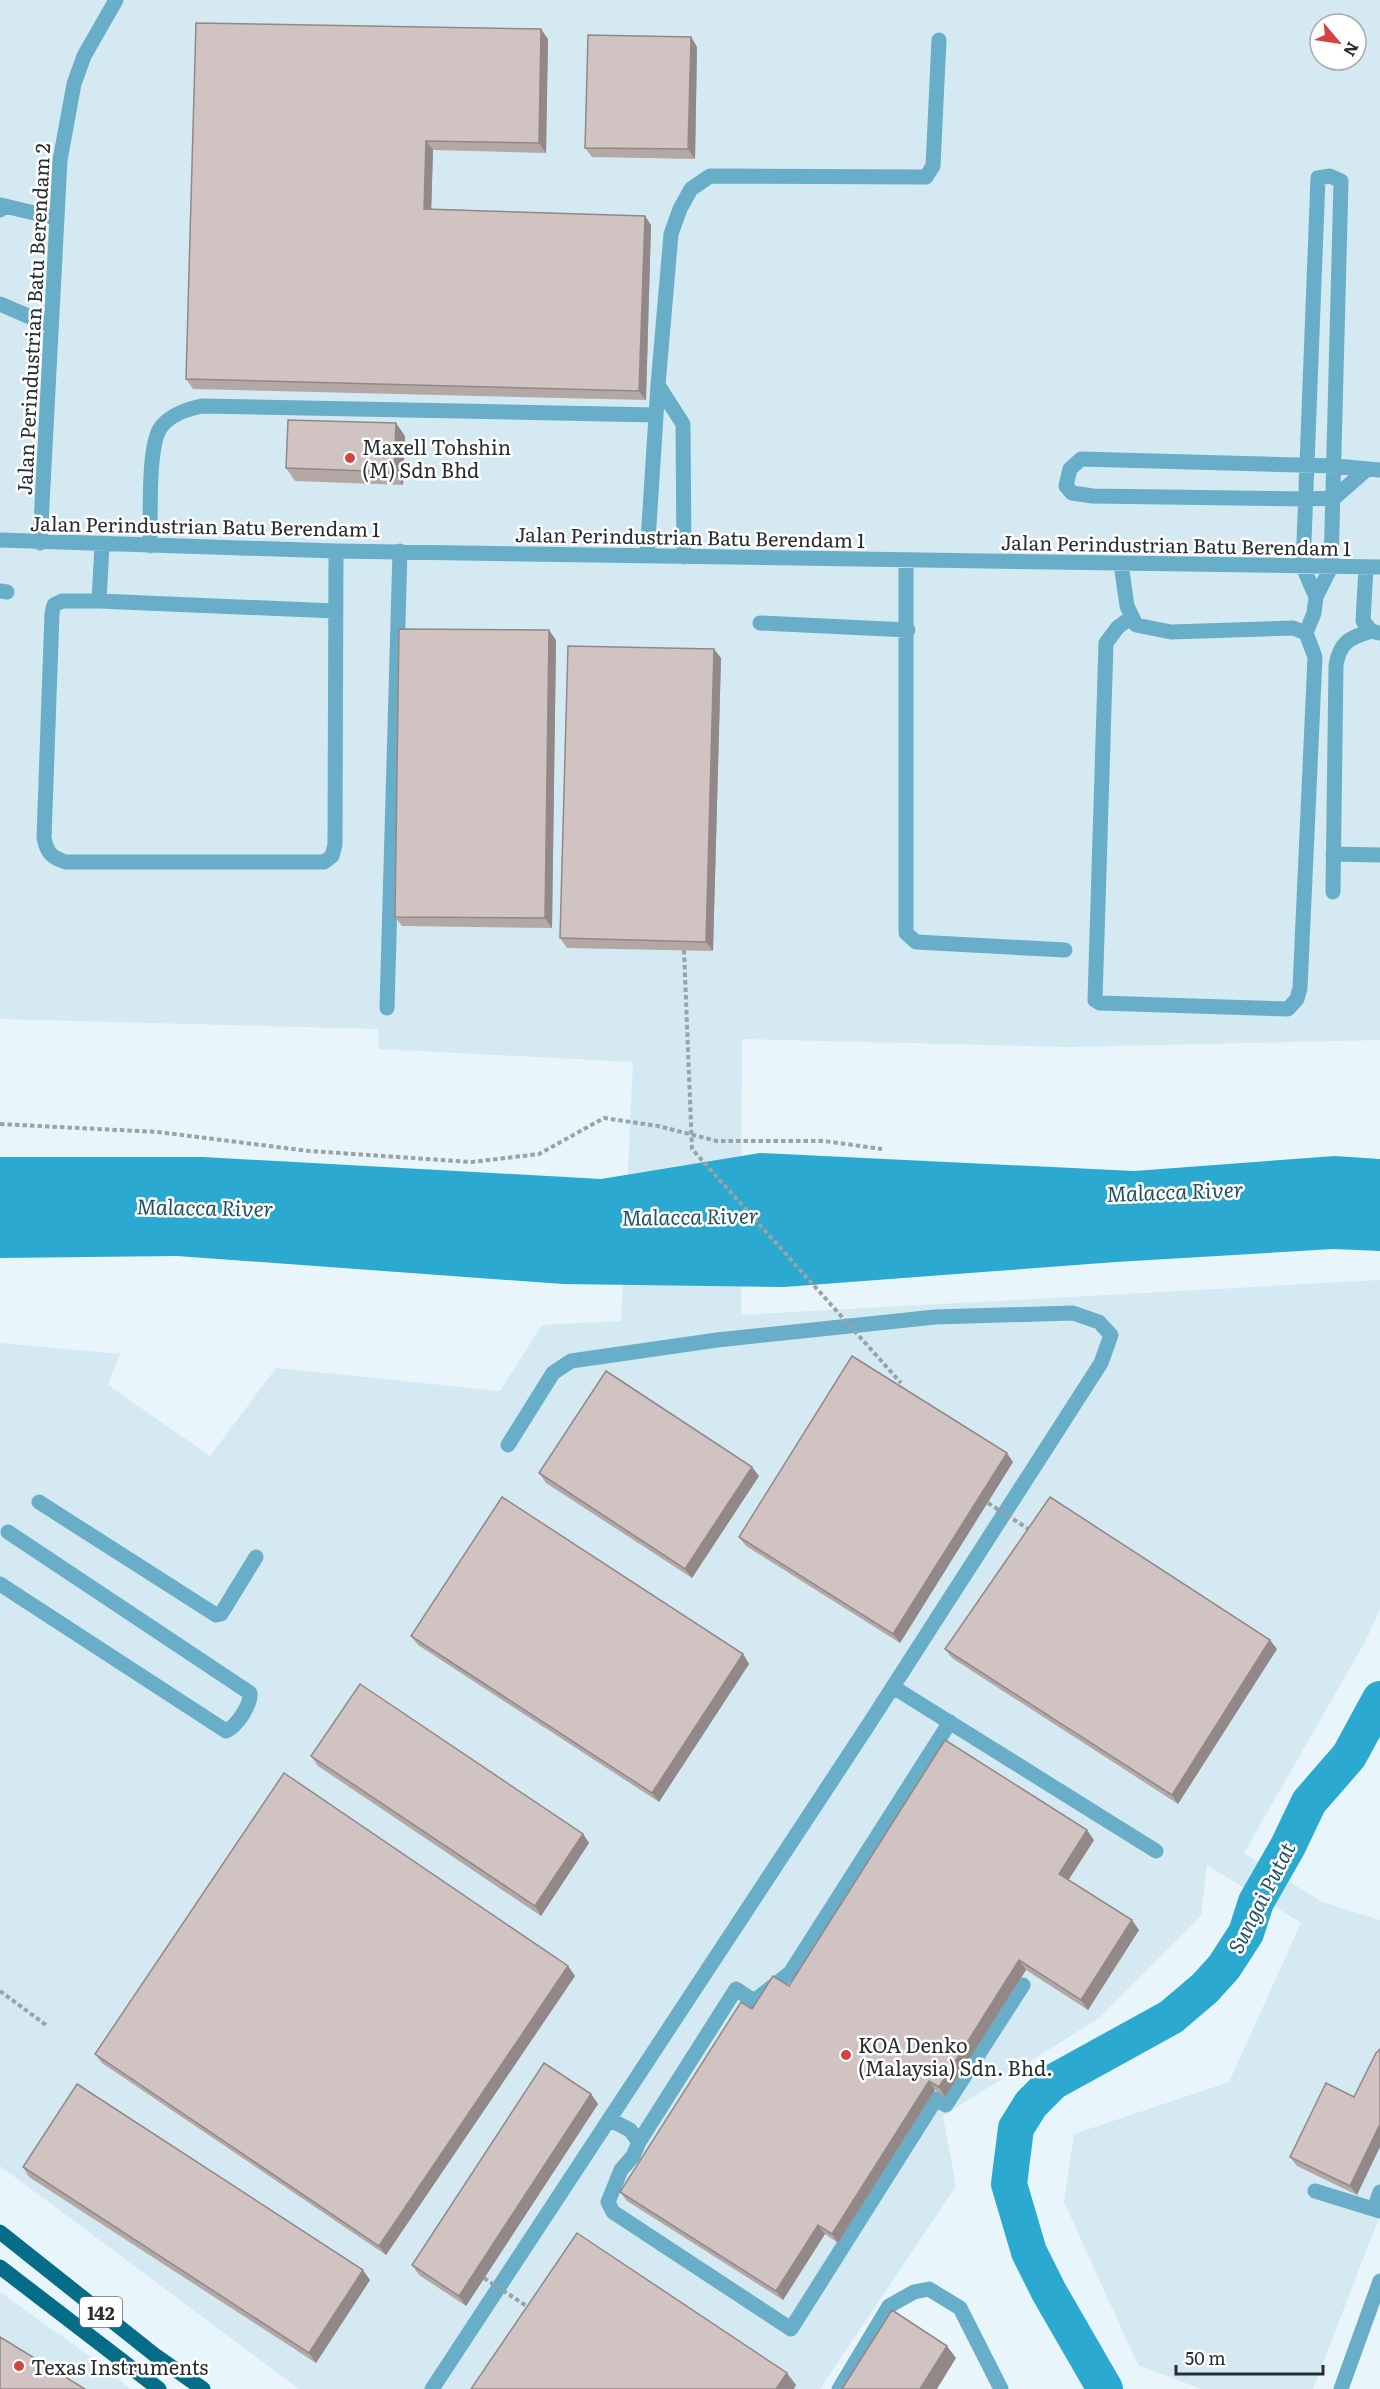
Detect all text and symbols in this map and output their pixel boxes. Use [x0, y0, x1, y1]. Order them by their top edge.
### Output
north arrow [1308, 12, 1368, 72]
text: N [1338, 38, 1366, 61]
street label: Jalan Perindustrian Batu Berendam 2 [8, 142, 56, 496]
place label: Maxell Tohshin (M) Sdn Bhd [362, 431, 511, 484]
marker: Maxell Tohshin (M) Sdn Bhd [343, 451, 357, 465]
street label: Jalan Perindustrian Batu Berendam 1 [30, 507, 380, 543]
street label: Jalan Perindustrian Batu Berendam 1 [515, 518, 865, 554]
street label: Jalan Perindustrian Batu Berendam 1 [1001, 526, 1351, 562]
water label: Malacca River [1106, 1172, 1244, 1208]
water label: Malacca River [136, 1189, 274, 1223]
water label: Malacca River [621, 1198, 759, 1232]
water label: Sungai Putat [1219, 1835, 1302, 1958]
place label: KOA Denko (Malaysia) Sdn. Bhd. [858, 2029, 1053, 2082]
marker: KOA Denko (Malaysia) Sdn. Bhd. [839, 2048, 853, 2062]
road number: 142 [80, 2297, 122, 2327]
scale bar [1176, 2338, 1323, 2376]
text: 50 m [1185, 2344, 1226, 2371]
place label: Texas Instruments [31, 2351, 208, 2381]
marker: Texas Instruments [12, 2359, 26, 2373]

